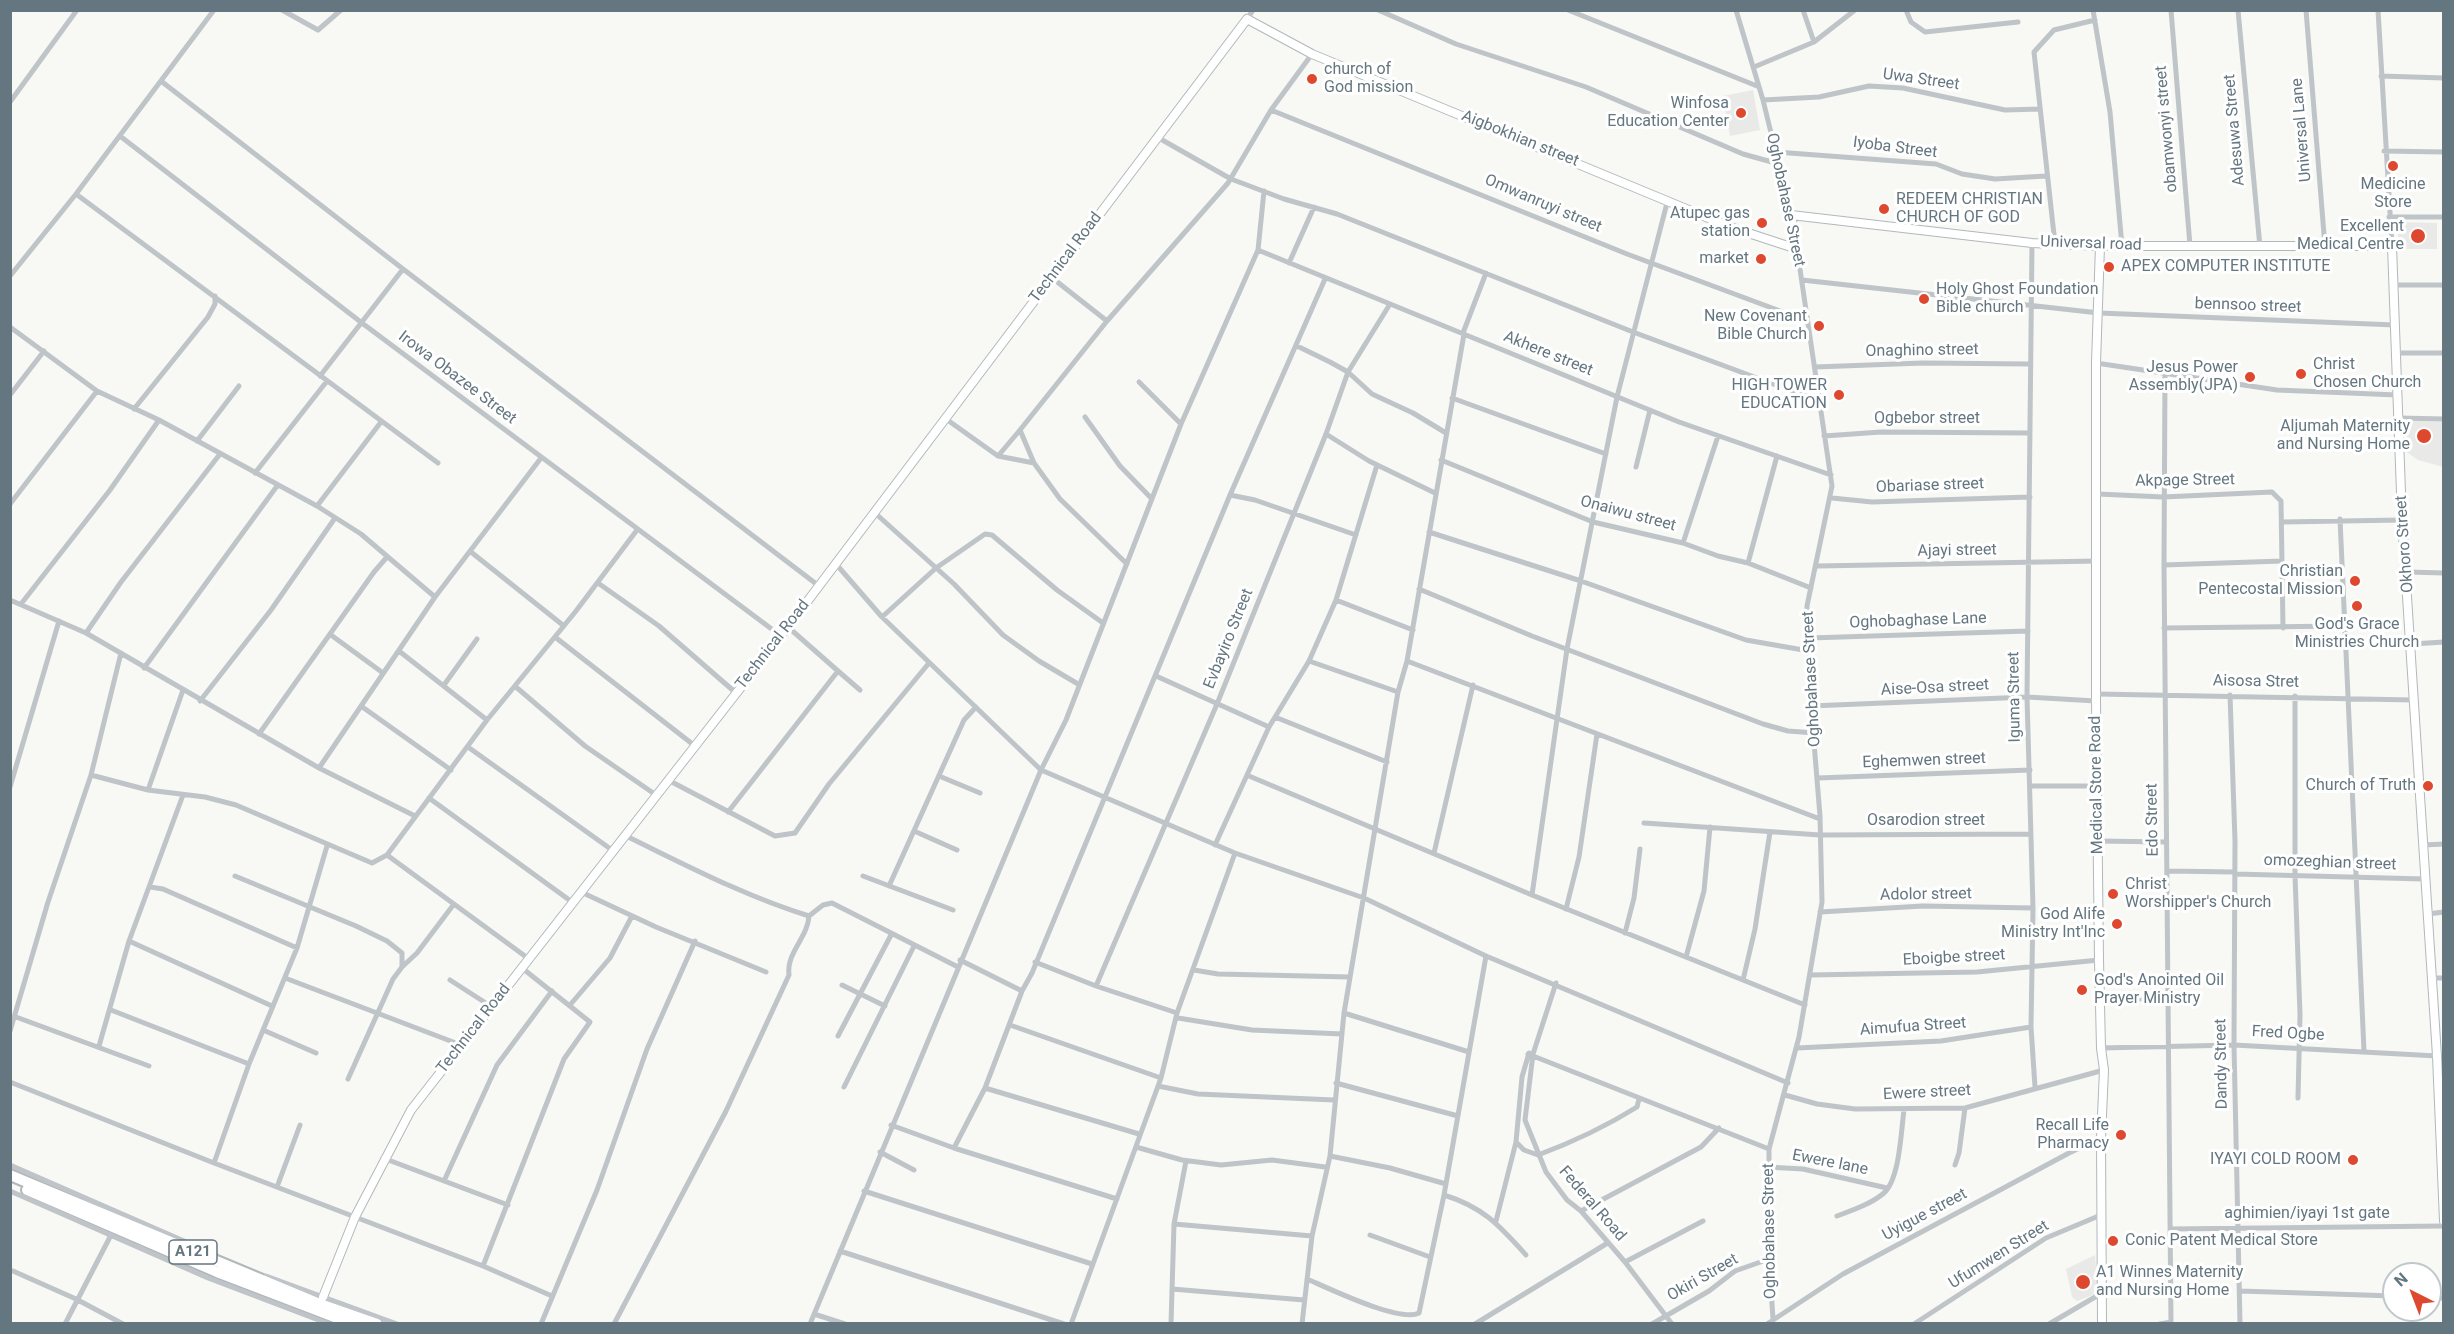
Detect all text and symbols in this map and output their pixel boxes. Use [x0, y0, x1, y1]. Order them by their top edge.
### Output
place label: church of God mission [1324, 60, 1413, 98]
street label: Uwa Street [1881, 65, 1961, 95]
street label: obamwonyi street [2152, 65, 2182, 193]
marker: church of God mission [1305, 72, 1319, 86]
street label: Adesuwa Street [2221, 73, 2249, 187]
street label: Universal Lane [2288, 77, 2316, 183]
place label: Winfosa Education Center [1607, 94, 1729, 132]
marker: Winfosa Education Center [1734, 106, 1748, 120]
street label: Aigbokhian street [1459, 107, 1581, 171]
street label: Oghobahase Street [1761, 131, 1809, 269]
street label: Iyoba Street [1852, 133, 1938, 163]
marker: Medicine Store [2386, 159, 2400, 173]
street label: Omwanruyi street [1482, 171, 1604, 237]
place label: Medicine Store [2361, 175, 2425, 213]
place label: REDEEM CHRISTIAN CHURCH OF GOD [1896, 190, 2043, 228]
marker: REDEEM CHRISTIAN CHURCH OF GOD [1877, 202, 1891, 216]
place label: Atupec gas station [1670, 204, 1750, 242]
street label: Technical Road [1026, 209, 1106, 307]
marker: Atupec gas station [1755, 216, 1769, 230]
place label: Excellent Medical Centre [2297, 217, 2404, 255]
marker: Excellent Medical Centre [2409, 227, 2427, 245]
street label: Universal road [2040, 233, 2142, 255]
place label: market [1699, 249, 1749, 269]
marker: market [1754, 252, 1768, 266]
place label: APEX COMPUTER INSTITUTE [2121, 257, 2330, 277]
marker: APEX COMPUTER INSTITUTE [2102, 260, 2116, 274]
place label: Holy Ghost Foundation Bible church [1936, 280, 2099, 318]
marker: Holy Ghost Foundation Bible church [1917, 292, 1931, 306]
street label: bennsoo street [2194, 295, 2302, 317]
place label: New Covenant Bible Church [1704, 307, 1807, 345]
marker: New Covenant Bible Church [1812, 319, 1826, 333]
street label: Irowa Obazee Street [394, 327, 520, 429]
street label: Akhere street [1501, 327, 1595, 381]
street label: Onaghino street [1865, 340, 1979, 362]
place label: Christ Chosen Church [2313, 355, 2421, 393]
place label: Jesus Power Assembly(JPA) [2129, 358, 2238, 396]
marker: Christ Chosen Church [2294, 367, 2308, 381]
marker: Jesus Power Assembly(JPA) [2243, 370, 2257, 384]
place label: HIGH TOWER EDUCATION [1731, 376, 1827, 414]
marker: HIGH TOWER EDUCATION [1832, 388, 1846, 402]
street label: Ogbebor street [1874, 409, 1980, 429]
place label: Aljumah Maternity and Nursing Home [2277, 417, 2410, 455]
marker: Aljumah Maternity and Nursing Home [2415, 427, 2433, 445]
street label: Akpage Street [2135, 471, 2235, 491]
street label: Obariase street [1876, 475, 1984, 497]
street label: Onaiwu street [1578, 492, 1678, 536]
street label: Okhoro Street [2392, 495, 2418, 593]
street label: Ajayi street [1917, 541, 1997, 561]
place label: Christian Pentecostal Mission [2198, 562, 2343, 600]
marker: Christian Pentecostal Mission [2348, 574, 2362, 588]
street label: Evbayiro Street [1200, 586, 1258, 692]
street label: Technical Road [732, 596, 814, 694]
marker: God's Grace Ministries Church [2350, 599, 2364, 613]
street label: Oghobaghase Lane [1849, 609, 1987, 633]
street label: Oghobahase Street [1799, 611, 1825, 747]
place label: God's Grace Ministries Church [2295, 615, 2419, 653]
street label: Iguma Street [2005, 651, 2025, 743]
street label: Aisosa Stret [2213, 672, 2299, 692]
street label: Aise-Osa street [1880, 676, 1990, 700]
street label: Medical Store Road [2086, 716, 2108, 854]
street label: Eghemwen street [1862, 749, 1986, 773]
place label: Church of Truth [2306, 776, 2416, 796]
marker: Church of Truth [2421, 779, 2435, 793]
street label: Edo Street [2143, 783, 2163, 857]
street label: Osarodion street [1867, 811, 1985, 831]
street label: omozeghian street [2263, 851, 2397, 875]
place label: Christ Worshipper's Church [2125, 875, 2271, 913]
street label: Adolor street [1880, 885, 1972, 905]
marker: Christ Worshipper's Church [2106, 887, 2120, 901]
place label: God Alife Ministry Int'Inc [2001, 905, 2105, 943]
marker: God Alife Ministry Int'Inc [2110, 917, 2124, 931]
street label: Eboigbe street [1902, 946, 2006, 970]
place label: God's Anointed Oil Prayer Ministry [2094, 971, 2224, 1009]
street label: Technical Road [433, 980, 515, 1078]
marker: God's Anointed Oil Prayer Ministry [2075, 983, 2089, 997]
street label: Aimufua Street [1859, 1014, 1967, 1040]
street label: Dandy Street [2212, 1018, 2232, 1110]
street label: Fred Ogbe [2251, 1023, 2325, 1045]
street label: Ewere street [1882, 1081, 1972, 1105]
place label: Recall Life Pharmacy [2035, 1116, 2109, 1154]
marker: Recall Life Pharmacy [2114, 1128, 2128, 1142]
street label: Ewere lane [1790, 1146, 1870, 1180]
place label: IYAYI COLD ROOM [2210, 1150, 2341, 1170]
marker: IYAYI COLD ROOM [2346, 1153, 2360, 1167]
street label: Federal Road [1554, 1163, 1630, 1245]
street label: Oghobahase Street [1759, 1163, 1781, 1299]
street label: Uyigue street [1879, 1185, 1971, 1245]
street label: aghimien/iyayi 1st gate [2224, 1204, 2390, 1224]
street label: Ufumwen Street [1945, 1217, 2053, 1293]
place label: Conic Patent Medical Store [2125, 1231, 2318, 1251]
marker: Conic Patent Medical Store [2106, 1234, 2120, 1248]
road number: A121 [169, 1240, 217, 1264]
street label: Okiri Street [1664, 1250, 1742, 1306]
north arrow [2382, 1262, 2442, 1322]
place label: A1 Winnes Maternity and Nursing Home [2096, 1263, 2243, 1301]
text: N [2390, 1269, 2412, 1291]
marker: A1 Winnes Maternity and Nursing Home [2074, 1273, 2092, 1291]

